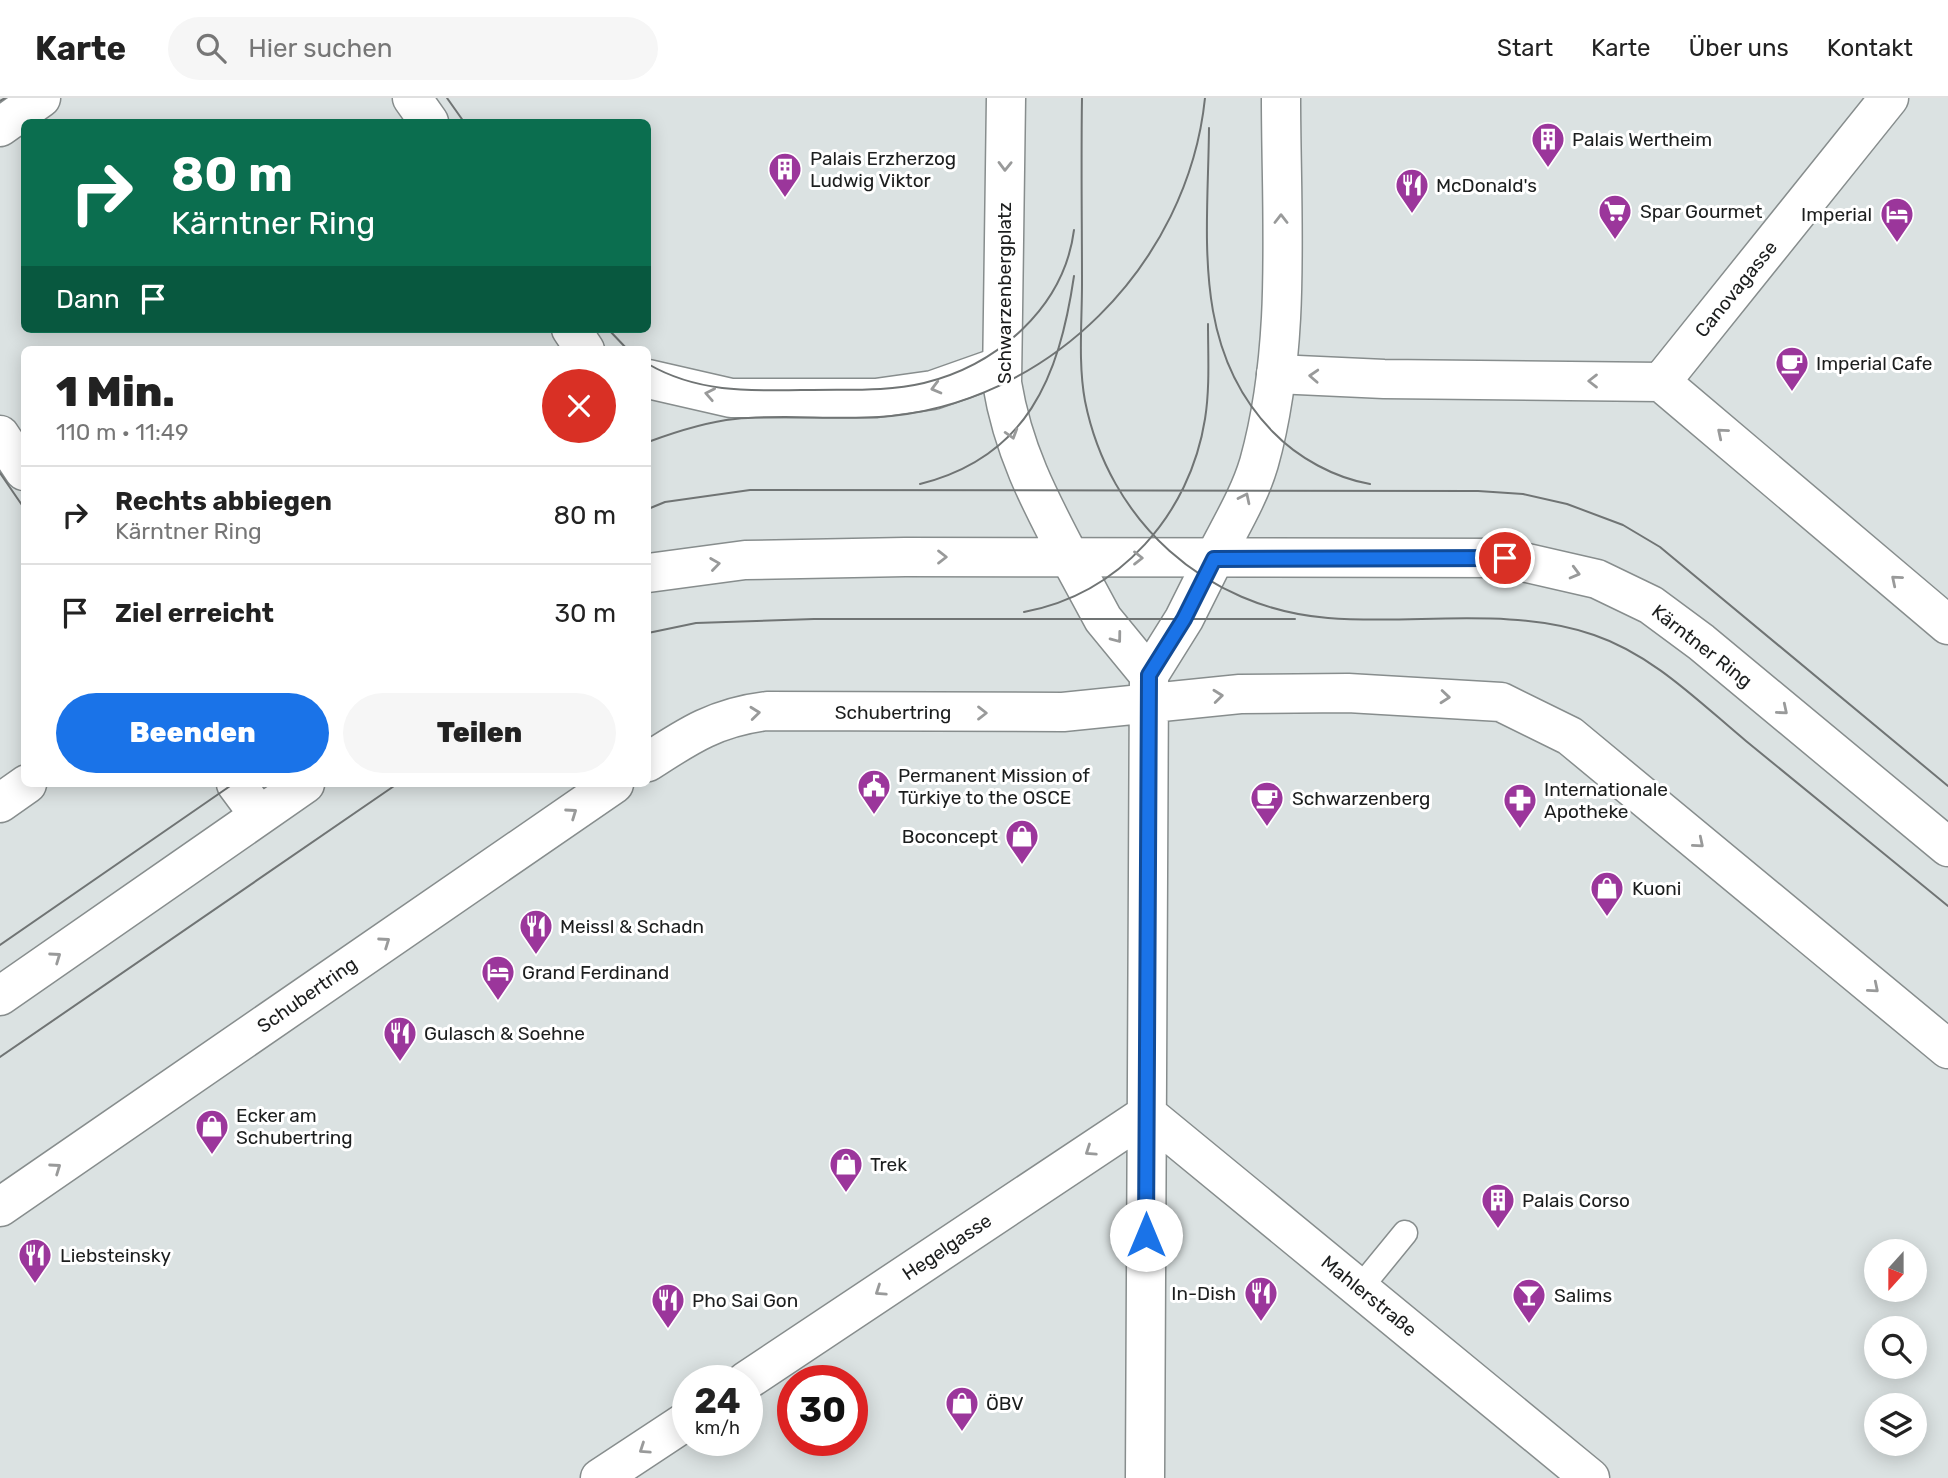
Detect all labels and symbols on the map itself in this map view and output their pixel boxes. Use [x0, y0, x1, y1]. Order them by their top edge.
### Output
building icon: Palais Wertheim [1529, 120, 1567, 169]
place label: Palais Wertheim [1572, 128, 1712, 151]
place label: Palais Erzherzog Ludwig Viktor [810, 147, 956, 192]
building icon: Palais Erzherzog Ludwig Viktor [766, 150, 804, 199]
one-way arrow [997, 161, 1012, 172]
restaurant icon: McDonald's [1393, 166, 1431, 215]
place label: McDonald's [1436, 174, 1537, 197]
supermarket icon: Spar Gourmet [1596, 192, 1634, 241]
hotel icon: Imperial [1878, 195, 1916, 244]
place label: Spar Gourmet [1640, 200, 1763, 223]
street label: Schwarzenbergplatz [993, 202, 1016, 384]
place label: Imperial [1801, 203, 1872, 226]
one-way arrow [1273, 214, 1289, 224]
street label: Canovagasse [1690, 236, 1782, 342]
cafe icon: Imperial Cafe [1773, 344, 1811, 393]
place label: Imperial Cafe [1816, 352, 1932, 375]
one-way arrow [1308, 369, 1319, 384]
one-way arrow [1587, 373, 1598, 389]
one-way arrow [930, 380, 942, 394]
one-way arrow [704, 387, 716, 402]
one-way arrow [1004, 427, 1019, 439]
one-way arrow [1718, 429, 1731, 441]
one-way arrow [1237, 493, 1251, 505]
pin [1475, 528, 1535, 588]
one-way arrow [938, 549, 948, 565]
one-way arrow [1134, 550, 1144, 566]
one-way arrow [709, 556, 721, 571]
one-way arrow [1569, 564, 1581, 579]
one-way arrow [1891, 576, 1904, 588]
street label: Kärntner Ring [1647, 600, 1757, 692]
one-way arrow [1109, 630, 1122, 643]
one-way arrow [1213, 689, 1224, 704]
one-way arrow [1440, 689, 1451, 704]
street label: Schubertring [835, 701, 951, 724]
one-way arrow [1774, 702, 1787, 714]
one-way arrow [749, 705, 761, 720]
one-way arrow [977, 705, 988, 721]
place label: Permanent Mission of Türkiye to the OSCE [898, 764, 1090, 809]
public building icon: Permanent Mission of Türkiye to the OSCE [855, 767, 893, 816]
place label: Internationale Apotheke [1544, 778, 1668, 823]
cafe icon: Schwarzenberg [1248, 779, 1286, 828]
pharmacy icon: Internationale Apotheke [1501, 781, 1539, 830]
place label: Schwarzenberg [1292, 787, 1430, 810]
one-way arrow [564, 809, 577, 821]
shop icon: Boconcept [1003, 817, 1041, 866]
place label: Boconcept [902, 825, 999, 848]
one-way arrow [1692, 835, 1704, 848]
shop icon: Kuoni [1588, 869, 1626, 918]
place label: Kuoni [1632, 877, 1681, 900]
restaurant icon: Meissl & Schadn [517, 907, 555, 956]
place label: Meissl & Schadn [560, 915, 704, 938]
one-way arrow [377, 938, 390, 950]
street label: Schubertring [253, 952, 361, 1038]
one-way arrow [48, 953, 61, 965]
hotel icon: Grand Ferdinand [479, 953, 517, 1002]
place label: Grand Ferdinand [522, 961, 669, 984]
one-way arrow [1867, 980, 1879, 993]
restaurant icon: Gulasch & Soehne [381, 1014, 419, 1063]
place label: Gulasch & Soehne [424, 1022, 585, 1045]
place label: Ecker am Schubertring [236, 1104, 353, 1149]
shop icon: Ecker am Schubertring [193, 1107, 231, 1156]
one-way arrow [1085, 1143, 1098, 1156]
shop icon: Trek [827, 1145, 865, 1194]
place label: Trek [870, 1153, 907, 1176]
one-way arrow [48, 1164, 61, 1176]
building icon: Palais Corso [1479, 1181, 1517, 1230]
place label: Palais Corso [1522, 1189, 1630, 1212]
position arrow [1109, 1198, 1183, 1272]
street label: Hegelgasse [898, 1209, 996, 1285]
restaurant icon: Liebsteinsky [16, 1236, 54, 1285]
north arrow [1864, 1239, 1927, 1302]
place label: Liebsteinsky [60, 1244, 171, 1267]
street label: Mahlerstraße [1317, 1251, 1421, 1341]
restaurant icon: In-Dish [1242, 1274, 1280, 1323]
bar icon: Salims [1510, 1276, 1548, 1325]
restaurant icon: Pho Sai Gon [649, 1281, 687, 1330]
place label: In-Dish [1171, 1282, 1236, 1305]
one-way arrow [875, 1283, 888, 1296]
place label: Salims [1554, 1284, 1612, 1307]
place label: Pho Sai Gon [692, 1289, 798, 1312]
speed limit sign: 30 [777, 1365, 868, 1456]
shop icon: ÖBV [943, 1384, 981, 1433]
place label: ÖBV [986, 1392, 1024, 1415]
one-way arrow [639, 1441, 652, 1453]

